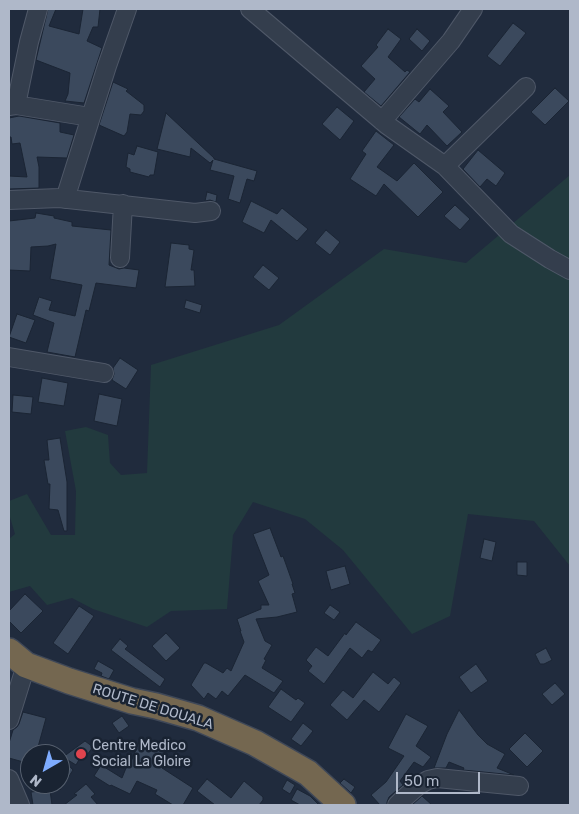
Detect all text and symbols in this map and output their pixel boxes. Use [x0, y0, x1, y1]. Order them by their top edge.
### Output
street label: ROUTE DE DOUALA [91, 681, 215, 733]
place label: Centre Medico Social La Gloire [92, 738, 191, 770]
north arrow [20, 744, 70, 794]
marker: Centre Medico Social La Gloire [74, 747, 88, 761]
scale bar [399, 762, 483, 794]
text: N [27, 771, 45, 790]
text: 50 m [404, 772, 439, 790]

